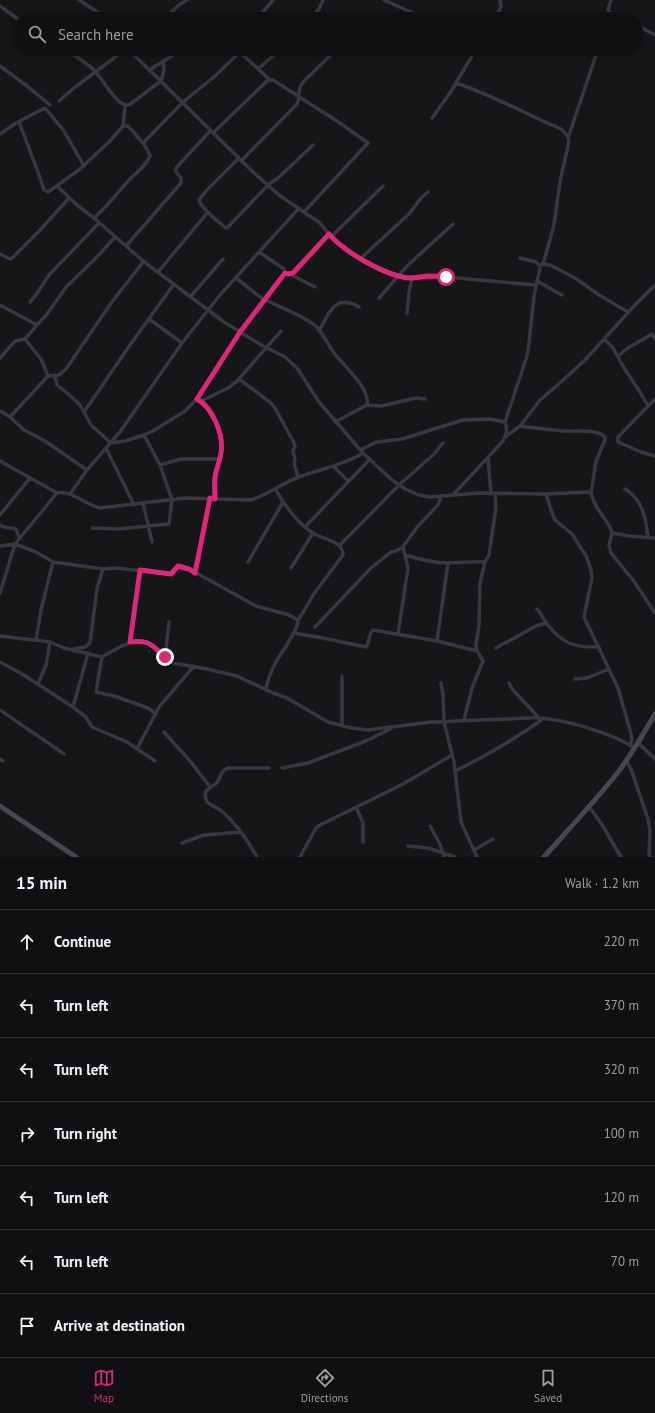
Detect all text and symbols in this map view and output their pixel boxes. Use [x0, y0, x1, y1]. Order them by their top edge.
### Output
search box [12, 12, 643, 56]
icon: search [26, 23, 48, 45]
text: Search here [58, 25, 134, 44]
route start [437, 268, 455, 286]
route end [156, 648, 174, 666]
text: 15 min [16, 872, 67, 894]
text: Walk · 1.2 km [565, 875, 639, 892]
icon: ahead [16, 931, 38, 953]
text: Continue [54, 932, 111, 951]
text: 220 m [604, 933, 639, 950]
icon: left [16, 995, 38, 1017]
text: Turn left [54, 996, 108, 1015]
text: 370 m [604, 997, 639, 1014]
icon: left [16, 1059, 38, 1081]
text: Turn left [54, 1060, 108, 1079]
text: 320 m [604, 1061, 639, 1078]
icon: right [16, 1123, 38, 1145]
text: Turn right [54, 1124, 117, 1143]
text: 100 m [604, 1125, 639, 1142]
icon: left [16, 1187, 38, 1209]
text: Turn left [54, 1188, 108, 1207]
text: 120 m [604, 1189, 639, 1206]
icon: left [16, 1251, 38, 1273]
text: Turn left [54, 1252, 108, 1271]
text: 70 m [611, 1253, 639, 1270]
icon: arrive [16, 1315, 38, 1337]
text: Arrive at destination [54, 1316, 185, 1335]
tab: Map [93, 1367, 115, 1405]
tab: Directions [301, 1367, 348, 1405]
tab: Saved [534, 1367, 562, 1405]

